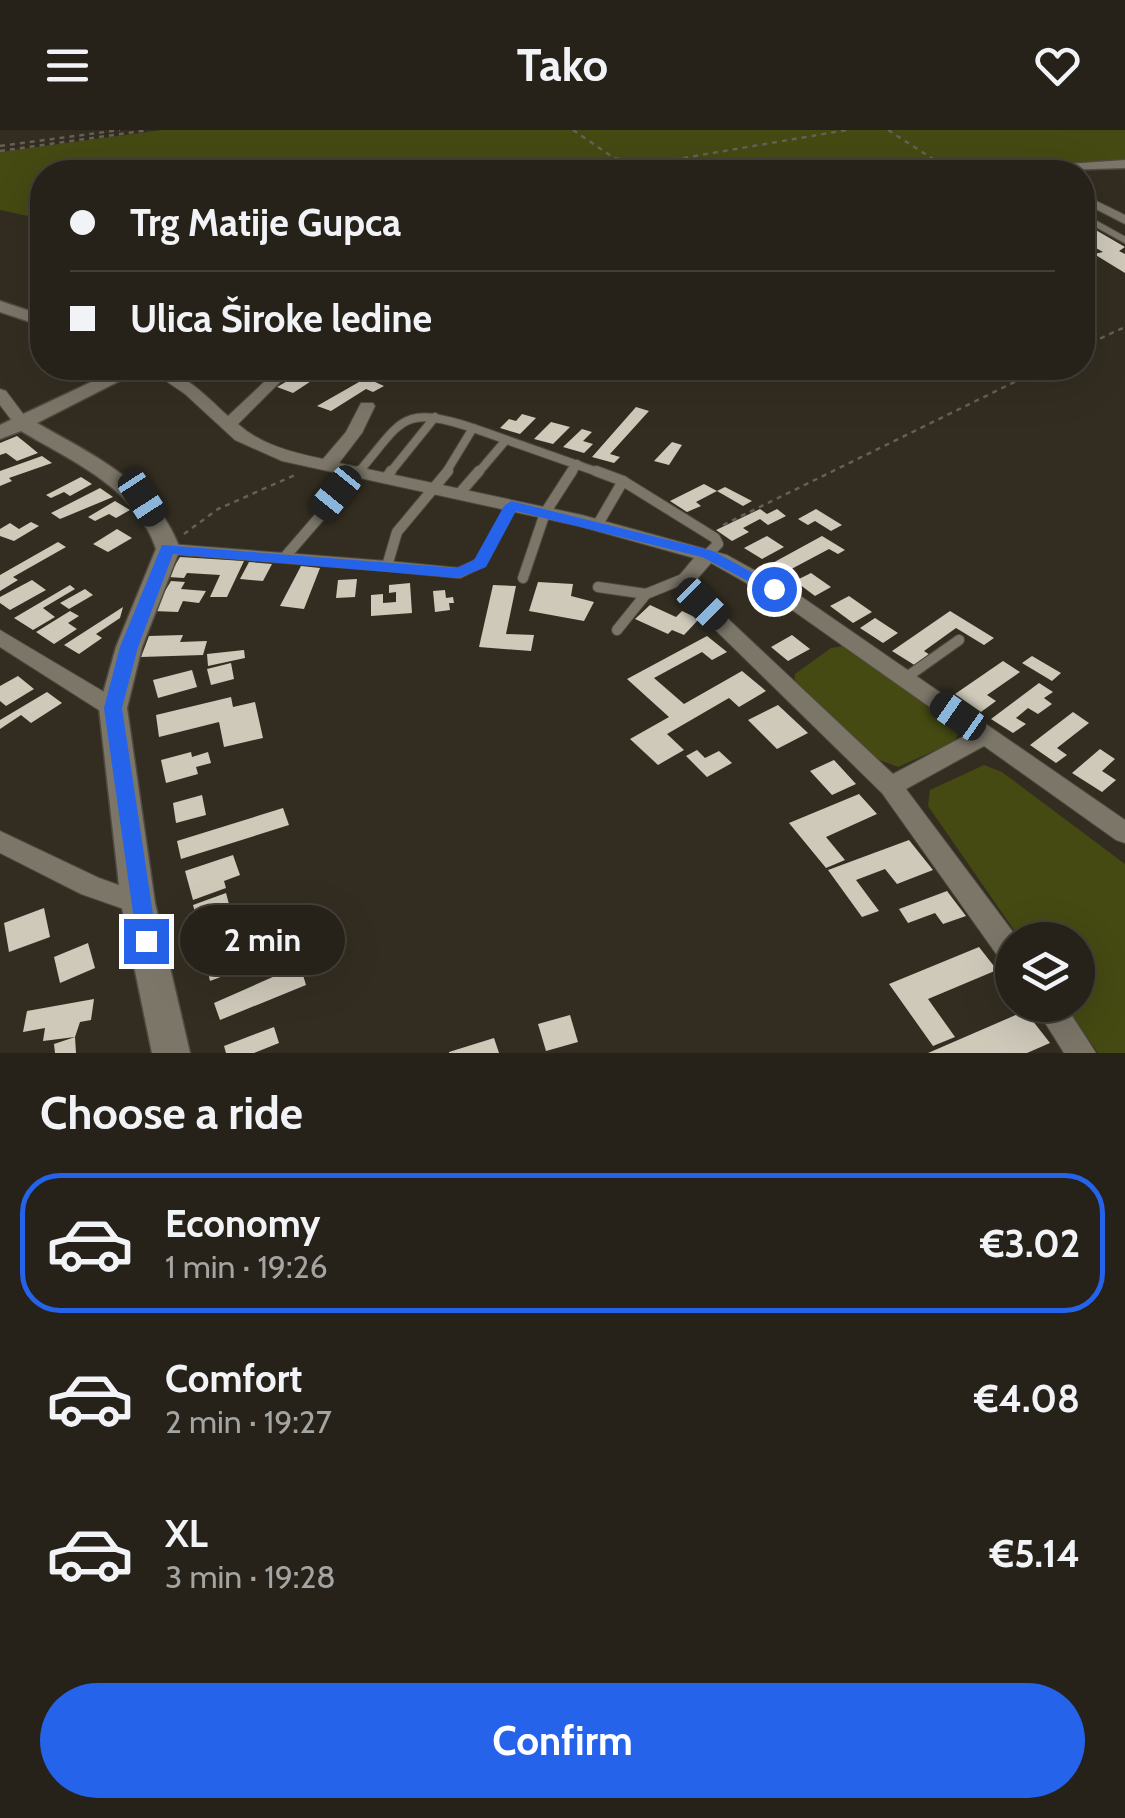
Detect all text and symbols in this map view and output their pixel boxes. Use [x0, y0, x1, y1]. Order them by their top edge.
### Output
icon: menu [40, 38, 95, 93]
text: Tako [517, 38, 608, 92]
icon: heart [1030, 38, 1085, 93]
text: Trg Matije Gupca [130, 199, 401, 246]
text: Ulica Široke ledine [130, 295, 432, 342]
car [305, 460, 367, 526]
car [113, 465, 171, 531]
route start [752, 567, 797, 612]
car [670, 572, 734, 636]
car [925, 687, 991, 745]
callout: 2 min [181, 906, 346, 976]
route end [124, 919, 169, 964]
text: 2 min [224, 920, 301, 959]
map controls [995, 922, 1095, 1022]
button: layers [995, 922, 1095, 1022]
text: Choose a ride [40, 1086, 303, 1140]
icon: car [45, 1198, 135, 1288]
text: Economy [165, 1200, 320, 1247]
text: €3.02 [980, 1220, 1080, 1267]
text: 1 min · 19:26 [165, 1247, 328, 1286]
icon: car [45, 1353, 135, 1443]
text: Comfort [165, 1355, 302, 1402]
text: €4.08 [974, 1375, 1080, 1422]
text: 2 min · 19:27 [165, 1402, 332, 1441]
icon: car [45, 1508, 135, 1598]
text: XL [165, 1510, 208, 1557]
text: €5.14 [990, 1530, 1080, 1577]
text: 3 min · 19:28 [165, 1557, 336, 1596]
button: Confirm [40, 1683, 1085, 1798]

